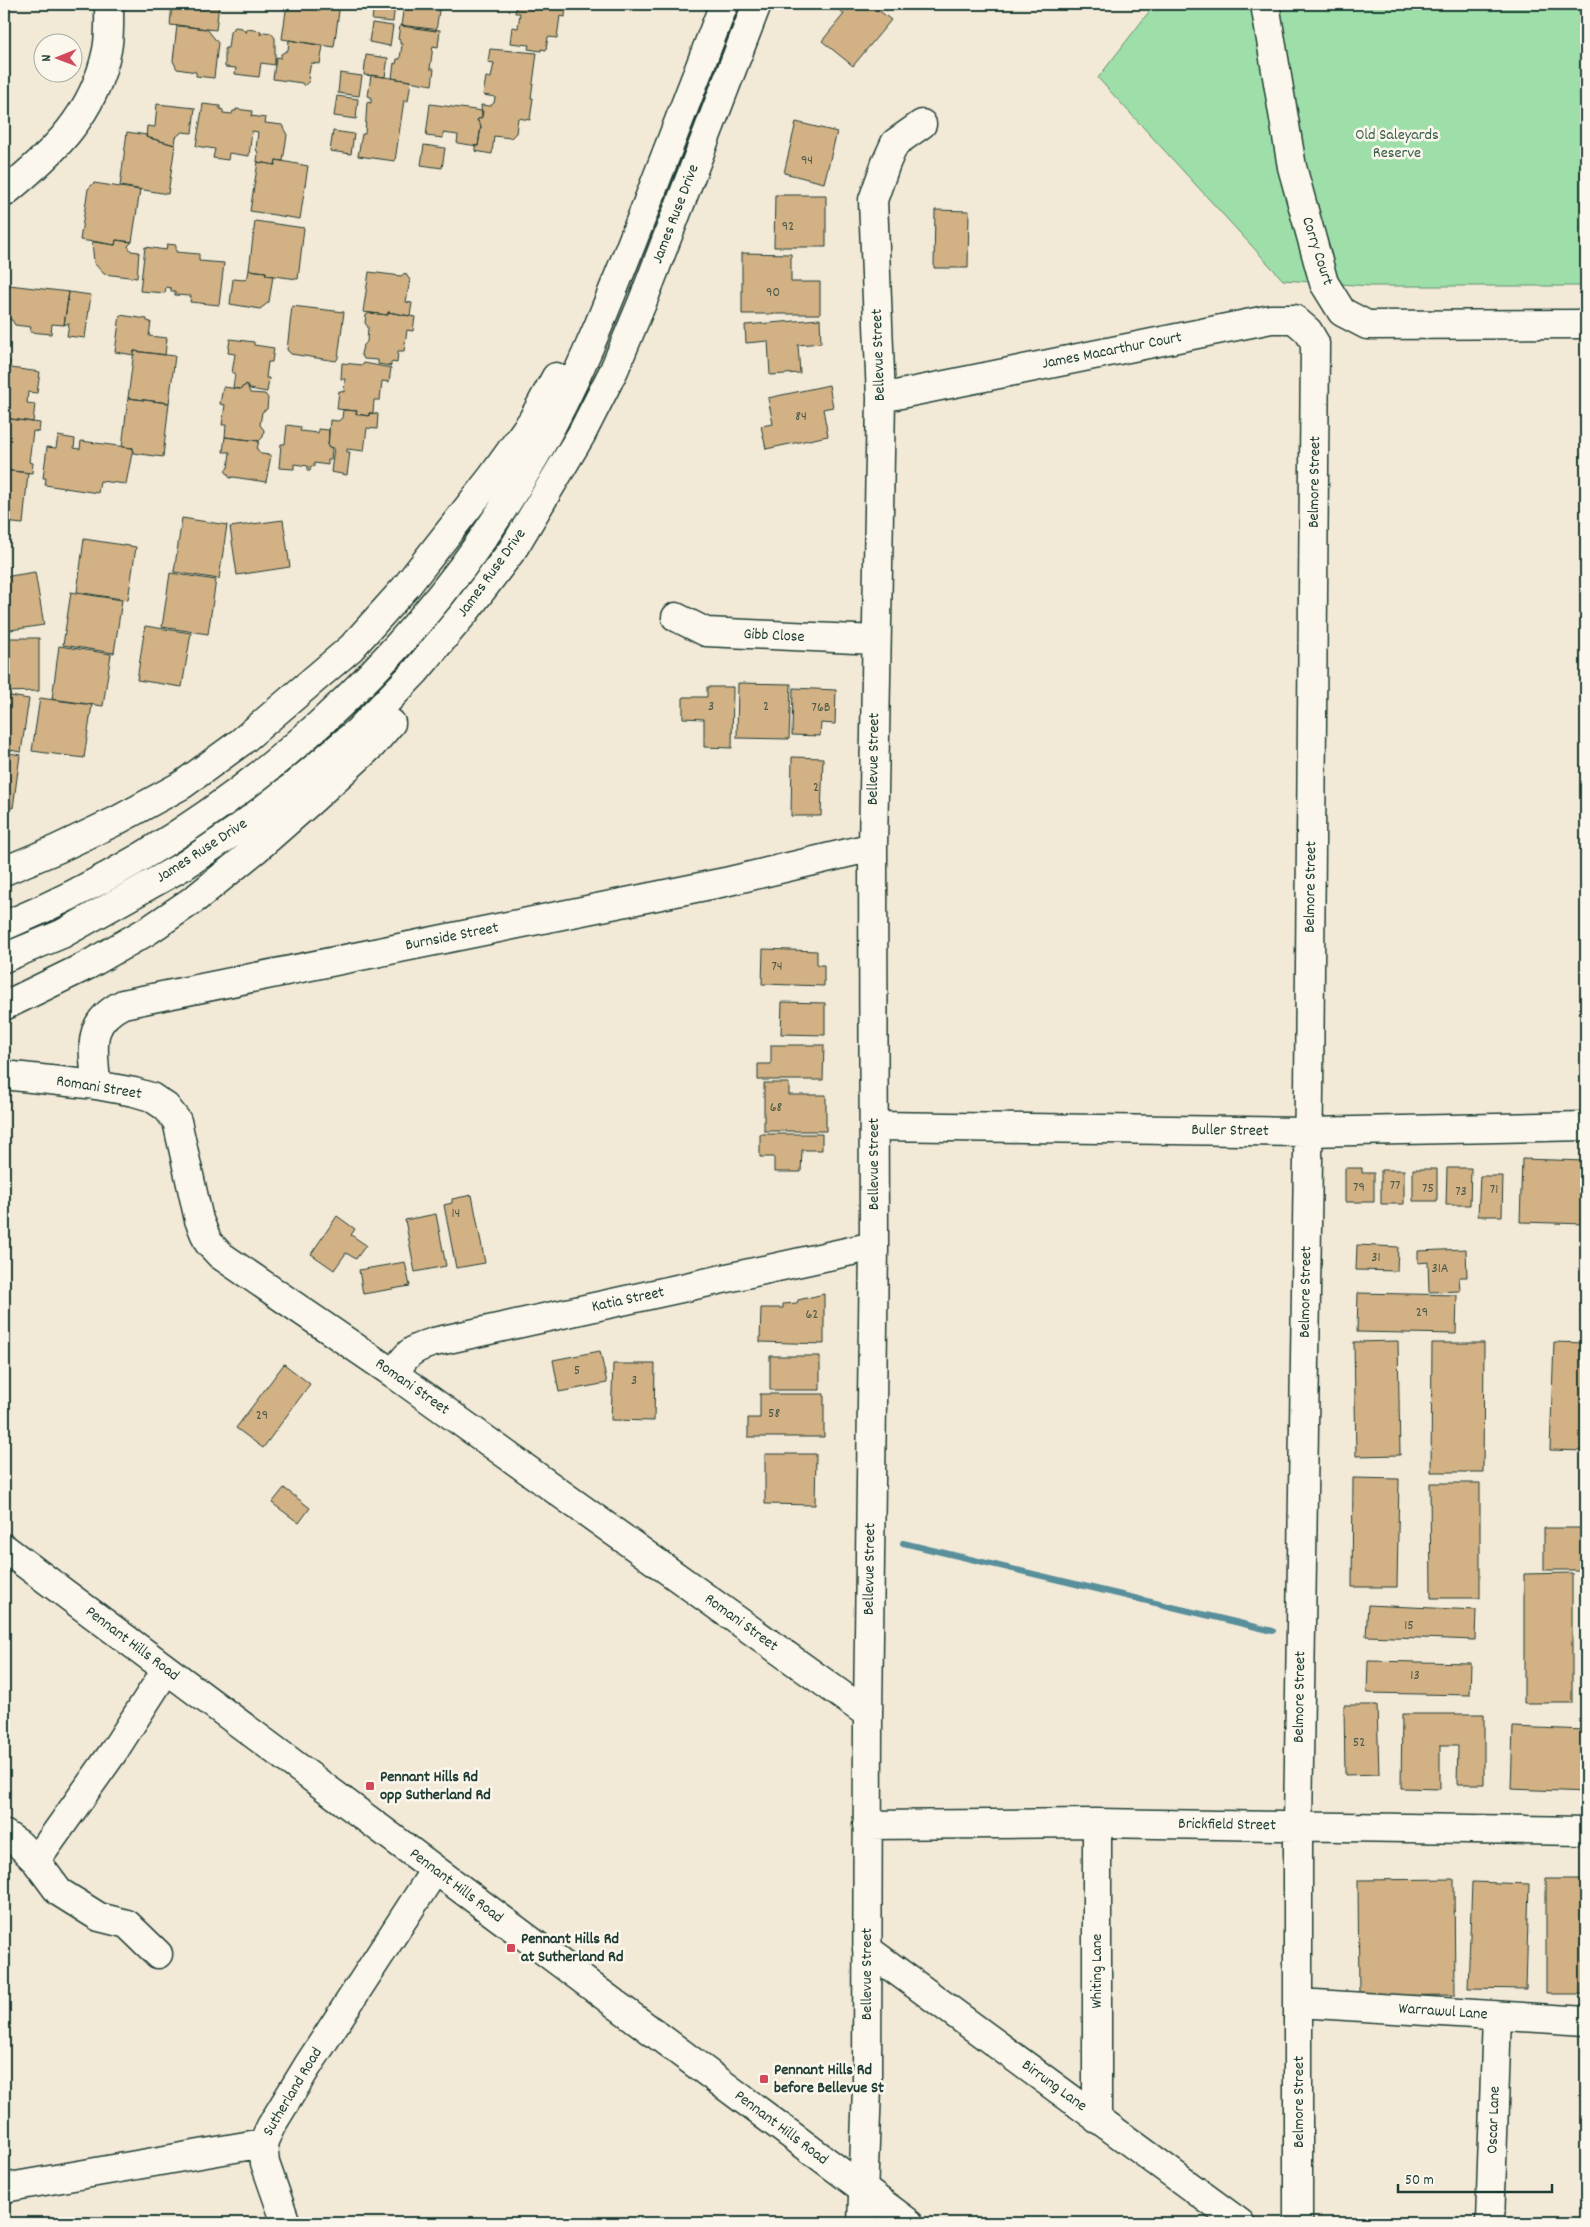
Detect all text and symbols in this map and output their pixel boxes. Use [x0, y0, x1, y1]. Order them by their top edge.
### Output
north arrow [32, 32, 82, 82]
text: N [37, 54, 57, 62]
park label: Old Saleyards Reserve [1355, 124, 1439, 165]
house number: 94 [801, 151, 813, 171]
street label: James Ruse Drive [646, 161, 706, 267]
street label: Corry Court [1295, 214, 1339, 288]
house number: 92 [782, 217, 794, 237]
house number: 90 [766, 283, 780, 303]
street label: Bellevue Street [866, 308, 892, 402]
street label: James Macarthur Court [1040, 326, 1184, 376]
house number: 84 [795, 407, 807, 427]
street label: Belmore Street [1303, 436, 1327, 528]
street label: James Ruse Drive [452, 524, 532, 622]
street label: Gibb Close [743, 623, 805, 649]
house number: 3 [708, 697, 714, 717]
house number: 2 [763, 697, 769, 717]
house number: 76B [812, 698, 831, 718]
street label: Bellevue Street [862, 712, 886, 805]
house number: 2 [813, 778, 819, 798]
street label: James Ruse Drive [152, 813, 252, 889]
street label: Belmore Street [1299, 841, 1323, 933]
street label: Burnside Street [403, 917, 501, 957]
house number: 74 [771, 957, 783, 977]
street label: Romani Street [55, 1070, 143, 1106]
house number: 68 [770, 1098, 783, 1118]
street label: Bellevue Street [863, 1118, 886, 1210]
street label: Buller Street [1191, 1119, 1269, 1143]
house number: 77 [1390, 1176, 1400, 1196]
house number: 79 [1353, 1178, 1365, 1198]
house number: 75 [1422, 1179, 1434, 1199]
house number: 71 [1490, 1180, 1498, 1200]
house number: 73 [1455, 1182, 1467, 1202]
house number: 14 [452, 1204, 460, 1224]
street label: Belmore Street [1294, 1246, 1318, 1338]
house number: 31 [1371, 1248, 1381, 1268]
house number: 31A [1432, 1259, 1449, 1279]
street label: Katia Street [590, 1281, 667, 1319]
house number: 29 [1416, 1303, 1428, 1323]
house number: 62 [806, 1305, 818, 1325]
street label: Romani Street [370, 1353, 454, 1421]
house number: 5 [574, 1361, 580, 1381]
house number: 3 [631, 1371, 637, 1391]
house number: 58 [768, 1404, 780, 1424]
house number: 29 [256, 1406, 268, 1426]
street label: Bellevue Street [858, 1522, 882, 1615]
street label: Romani Street [699, 1588, 783, 1658]
street label: Pennant Hills Road [80, 1601, 184, 1687]
house number: 15 [1404, 1616, 1414, 1636]
street label: Belmore Street [1288, 1651, 1312, 1743]
house number: 13 [1410, 1666, 1420, 1686]
house number: 52 [1353, 1733, 1365, 1753]
place label: Pennant Hills Rd opp Sutherland Rd [380, 1766, 491, 1807]
marker: Pennant Hills Rd opp Sutherland Rd [364, 1780, 376, 1792]
street label: Brickfield Street [1178, 1813, 1276, 1837]
street label: Pennant Hills Road [404, 1843, 508, 1929]
place label: Pennant Hills Rd at Sutherland Rd [521, 1928, 623, 1969]
street label: Bellevue Street [856, 1928, 879, 2020]
street label: Whiting Lane [1086, 1934, 1109, 2008]
marker: Pennant Hills Rd at Sutherland Rd [505, 1942, 517, 1954]
street label: Warrawul Lane [1398, 1997, 1488, 2027]
street label: Sutherland Road [257, 2043, 329, 2141]
street label: Birrung Lane [1017, 2054, 1091, 2118]
street label: Belmore Street [1288, 2056, 1311, 2148]
place label: Pennant Hills Rd before Bellevue St [774, 2059, 884, 2100]
marker: Pennant Hills Rd before Bellevue St [758, 2073, 770, 2085]
street label: Pennant Hills Road [729, 2085, 833, 2171]
street label: Oscar Lane [1481, 2086, 1507, 2154]
scale bar [1398, 2162, 1551, 2194]
text: 50 m [1405, 2170, 1434, 2192]

